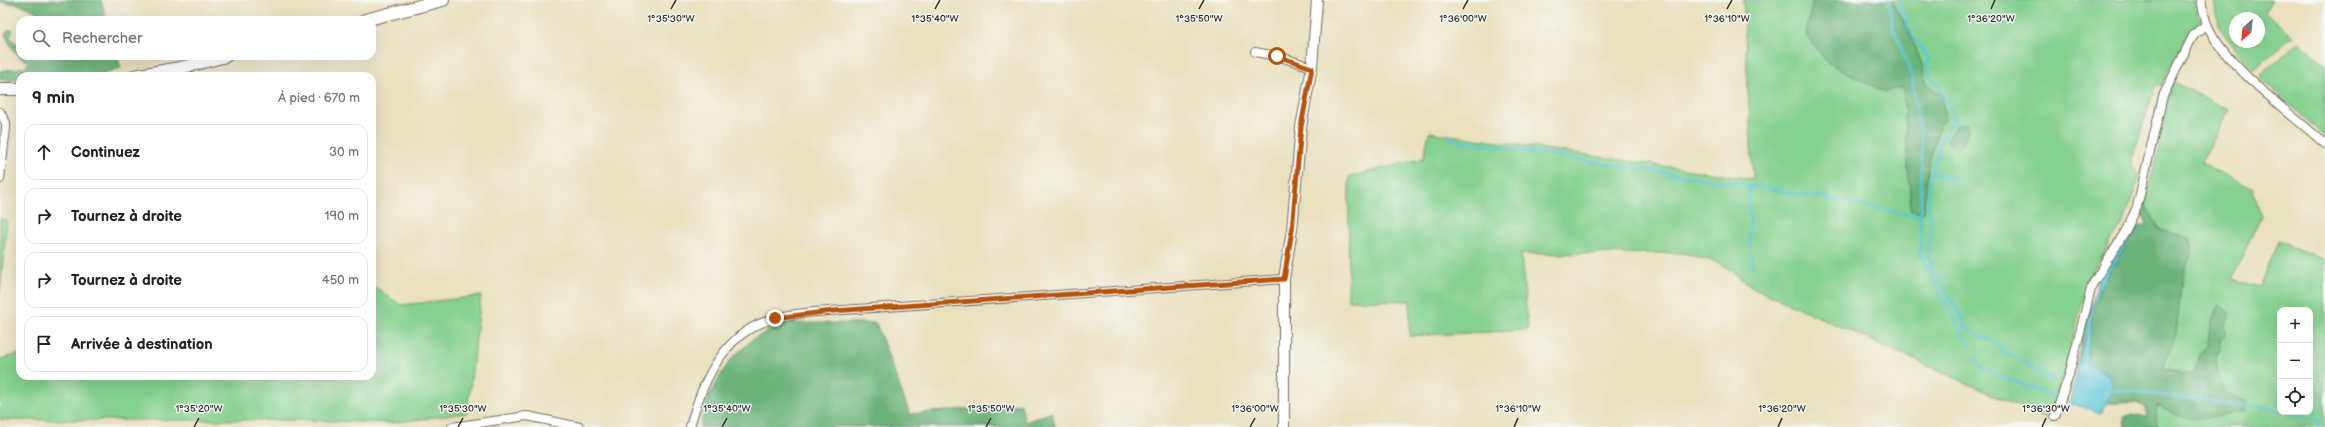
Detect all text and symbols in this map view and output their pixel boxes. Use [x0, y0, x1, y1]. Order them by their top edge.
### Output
north arrow [2229, 12, 2265, 48]
text: 1°35'30"W [647, 13, 695, 25]
text: 1°35'40"W [911, 13, 959, 25]
text: 1°35'50"W [1175, 13, 1223, 25]
text: 1°36'00"W [1439, 13, 1487, 25]
text: 1°36'10"W [1704, 13, 1750, 25]
text: 1°36'20"W [1967, 13, 2015, 25]
search box [16, 16, 376, 60]
icon: search [30, 27, 52, 49]
text: Rechercher [62, 29, 142, 48]
route start [1268, 47, 1286, 65]
text: 9 min [32, 88, 75, 108]
text: À pied · 670 m [278, 90, 360, 106]
icon: ahead [33, 141, 55, 163]
text: Continuez [71, 143, 140, 162]
text: 30 m [329, 144, 359, 160]
icon: right [33, 205, 55, 227]
text: Tournez à droite [71, 207, 182, 226]
text: 190 m [325, 208, 359, 224]
icon: right [33, 269, 55, 291]
text: Tournez à droite [71, 271, 182, 290]
text: 450 m [322, 272, 359, 288]
map controls [2277, 307, 2313, 415]
button: + [2277, 307, 2313, 343]
route end [766, 309, 784, 327]
icon: arrive [33, 333, 55, 355]
text: Arrivée à destination [71, 335, 213, 354]
button: − [2277, 343, 2313, 379]
button: locate [2277, 379, 2313, 415]
text: 1°35'20"W [175, 403, 223, 415]
text: 1°35'30"W [439, 403, 487, 415]
text: 1°35'40"W [703, 403, 751, 415]
text: 1°35'50"W [967, 403, 1015, 415]
text: 1°36'00"W [1231, 403, 1279, 415]
text: 1°36'10"W [1495, 403, 1541, 415]
text: 1°36'20"W [1758, 403, 1806, 415]
text: 1°36'30"W [2022, 403, 2070, 415]

